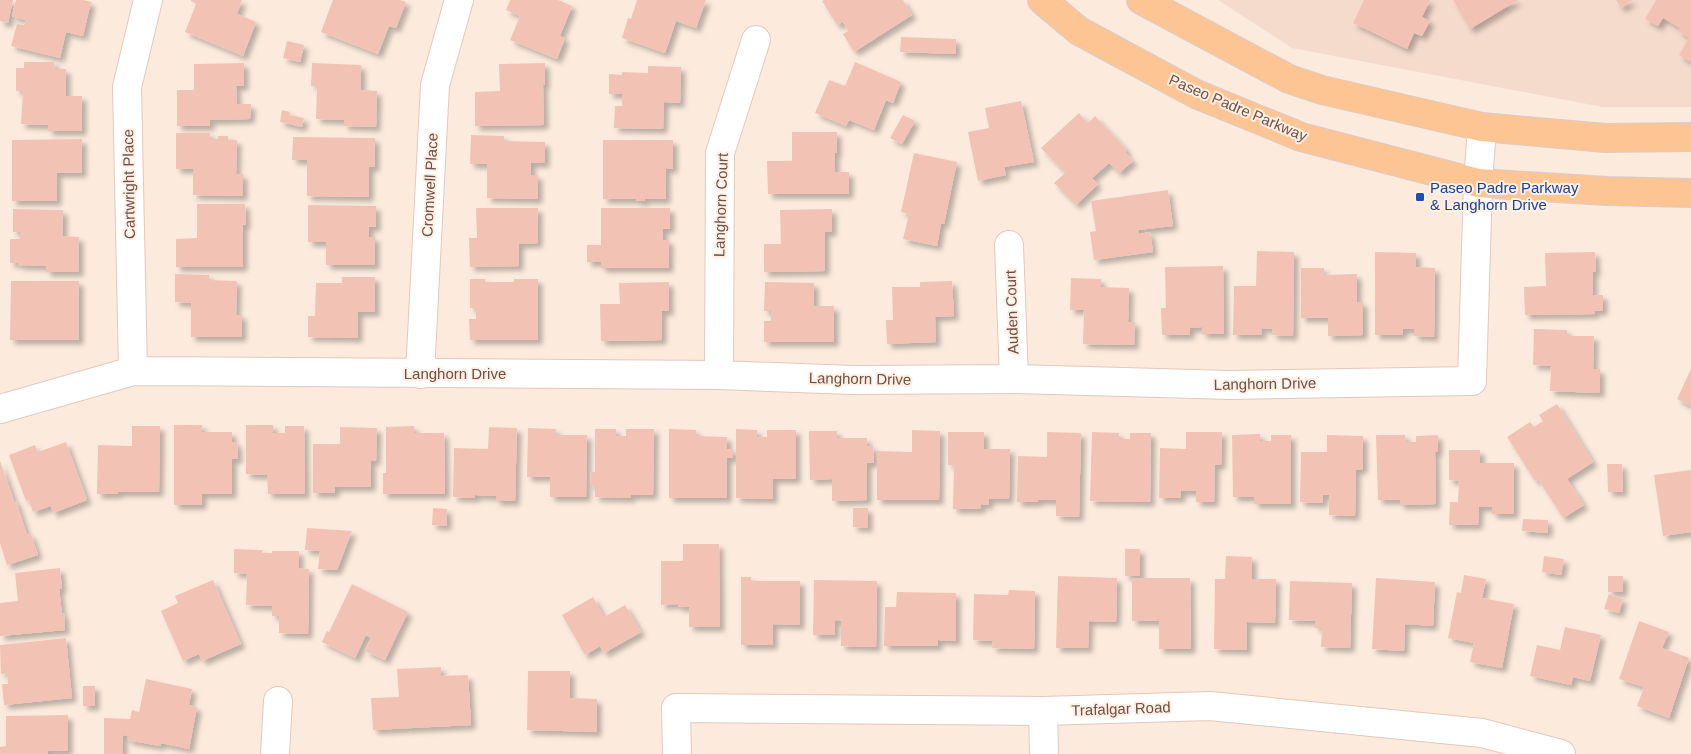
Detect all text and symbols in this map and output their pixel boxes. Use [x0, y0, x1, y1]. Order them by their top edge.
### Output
street label: Paseo Padre Parkway [1167, 71, 1310, 145]
street label: Cartwright Place [119, 129, 138, 239]
street label: Cromwell Place [418, 132, 441, 237]
street label: Langhorn Court [710, 152, 731, 257]
place label: Paseo Padre Parkway & Langhorn Drive [1430, 179, 1579, 213]
marker: Paseo Padre Parkway & Langhorn Drive [1414, 191, 1426, 203]
street label: Auden Court [1002, 269, 1021, 354]
street label: Langhorn Drive [404, 365, 506, 382]
street label: Langhorn Drive [809, 369, 911, 388]
street label: Langhorn Drive [1214, 374, 1316, 393]
street label: Trafalgar Road [1071, 698, 1171, 719]

